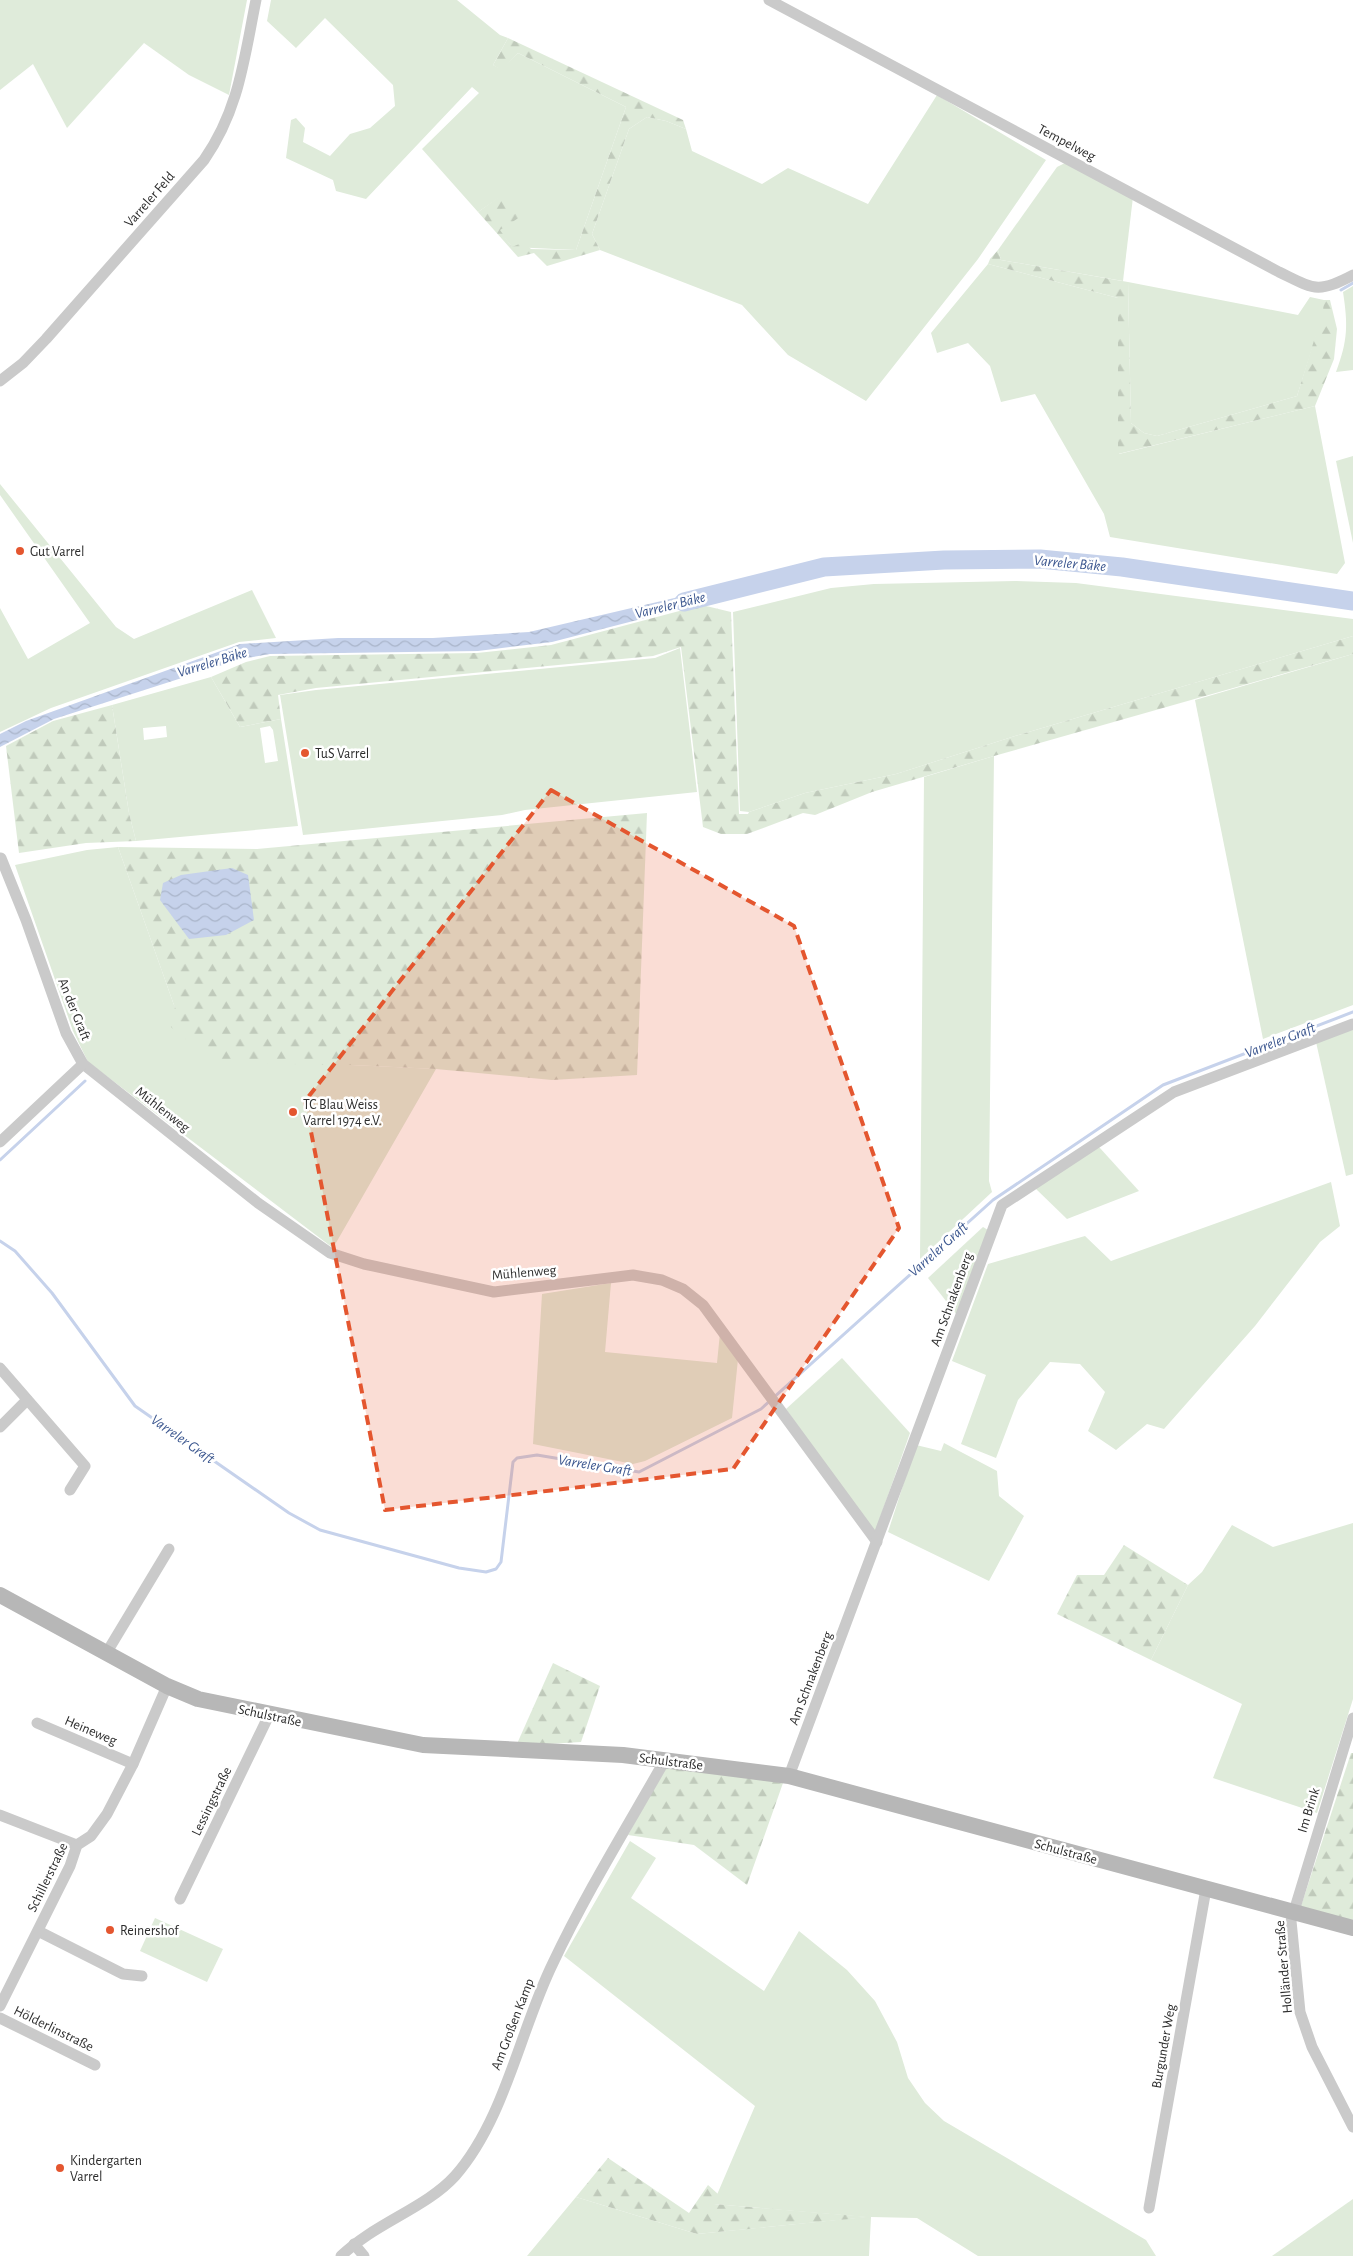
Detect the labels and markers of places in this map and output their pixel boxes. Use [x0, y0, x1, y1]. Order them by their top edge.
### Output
marker: Gut Varrel [14, 545, 26, 557]
place label: Gut Varrel [30, 545, 84, 559]
marker: TuS Varrel [299, 747, 311, 759]
place label: TuS Varrel [315, 747, 369, 761]
place label: TC Blau Weiss Varrel 1974 e.V. [303, 1098, 382, 1128]
marker: TC Blau Weiss Varrel 1974 e.V. [287, 1106, 299, 1118]
marker: Reinershof [104, 1924, 116, 1936]
place label: Reinershof [120, 1924, 179, 1938]
place label: Kindergarten Varrel [70, 2154, 142, 2184]
marker: Kindergarten Varrel [54, 2162, 66, 2174]

